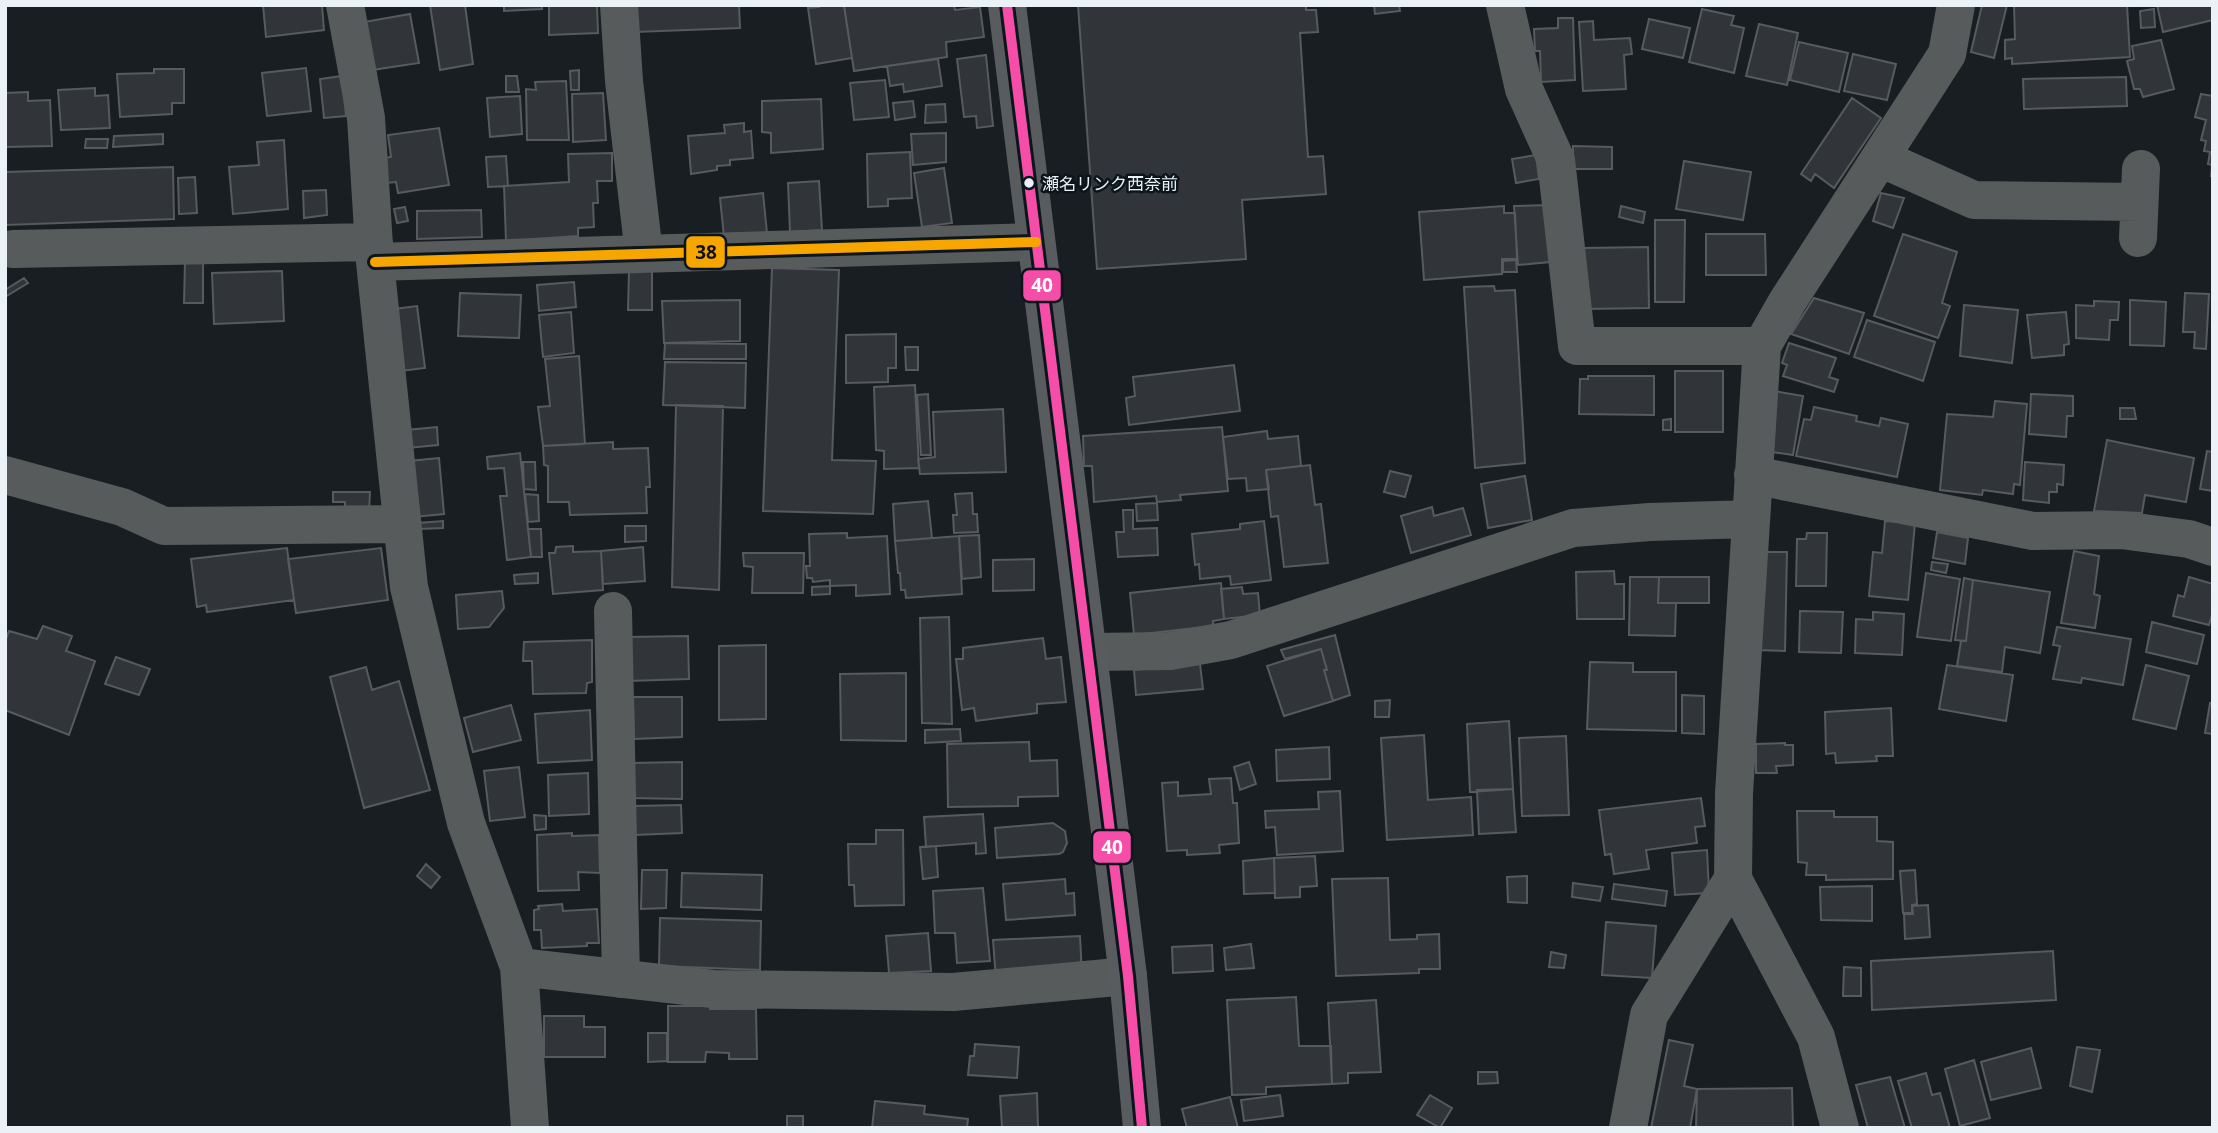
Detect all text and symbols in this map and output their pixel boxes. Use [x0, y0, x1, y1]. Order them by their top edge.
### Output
place label: 瀬名リンク西奈前 [1042, 172, 1178, 195]
marker: 瀬名リンク西奈前 [1022, 176, 1036, 190]
line badge: 38 [685, 235, 726, 269]
text: 38 [695, 239, 717, 265]
line badge: 40 [1022, 269, 1062, 302]
text: 40 [1031, 272, 1053, 298]
line badge: 40 [1092, 830, 1132, 864]
text: 40 [1101, 834, 1123, 860]

